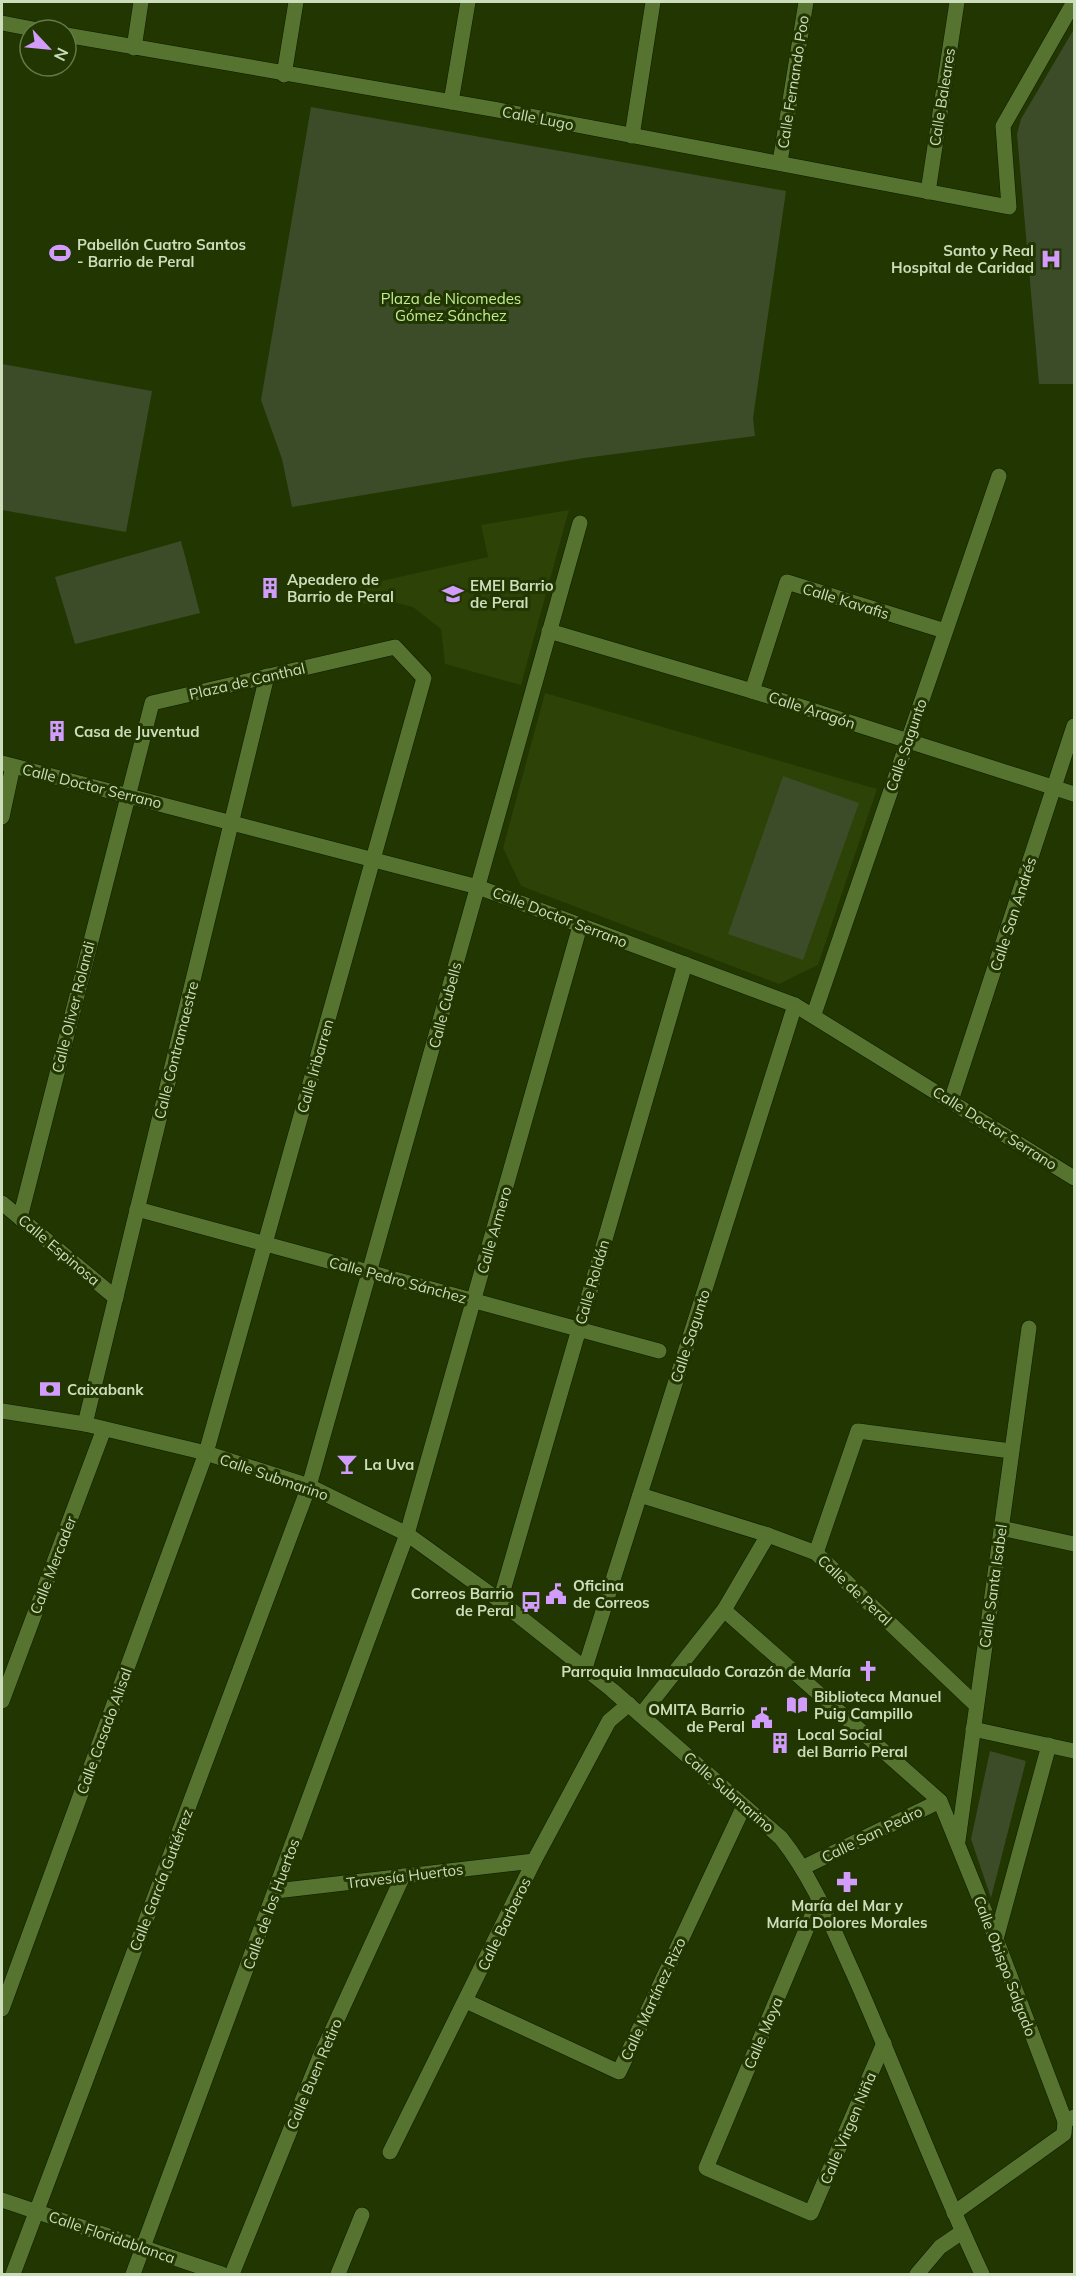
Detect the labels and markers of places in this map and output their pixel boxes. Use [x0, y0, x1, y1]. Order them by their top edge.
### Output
place label: Pabellón Cuatro Santos - Barrio de Peral [77, 235, 246, 271]
sports icon: Pabellón Cuatro Santos - Barrio de Peral [48, 241, 72, 265]
place label: Santo y Real Hospital de Caridad [891, 241, 1034, 277]
hospital icon: Santo y Real Hospital de Caridad [1039, 247, 1063, 271]
place label: Apeadero de Barrio de Peral [287, 570, 394, 606]
building icon: Apeadero de Barrio de Peral [258, 576, 282, 600]
place label: EMEI Barrio de Peral [470, 576, 554, 612]
school or university icon: EMEI Barrio de Peral [441, 582, 465, 606]
building icon: Casa de Juventud [45, 719, 69, 743]
place label: Casa de Juventud [74, 722, 199, 741]
bank icon: Caixabank [38, 1377, 62, 1401]
place label: Caixabank [67, 1380, 144, 1399]
bar icon: La Uva [335, 1452, 359, 1476]
place label: La Uva [364, 1455, 414, 1474]
place label: Oficina de Correos [573, 1576, 650, 1612]
public building icon: Oficina de Correos [544, 1582, 568, 1606]
place label: Correos Barrio de Peral [411, 1584, 514, 1620]
bus stop icon: Correos Barrio de Peral [519, 1590, 543, 1614]
church icon: Parroquia Inmaculado Corazón de María [856, 1659, 880, 1683]
place label: Parroquia Inmaculado Corazón de María [561, 1662, 851, 1681]
place label: Biblioteca Manuel Puig Campillo [814, 1687, 941, 1723]
library icon: Biblioteca Manuel Puig Campillo [785, 1693, 809, 1717]
place label: OMITA Barrio de Peral [648, 1700, 745, 1736]
public building icon: OMITA Barrio de Peral [750, 1706, 774, 1730]
place label: Local Social del Barrio Peral [797, 1725, 908, 1761]
building icon: Local Social del Barrio Peral [768, 1731, 792, 1755]
pharmacy icon: María del Mar y María Dolores Morales [835, 1870, 859, 1894]
place label: María del Mar y María Dolores Morales [767, 1896, 928, 1932]

